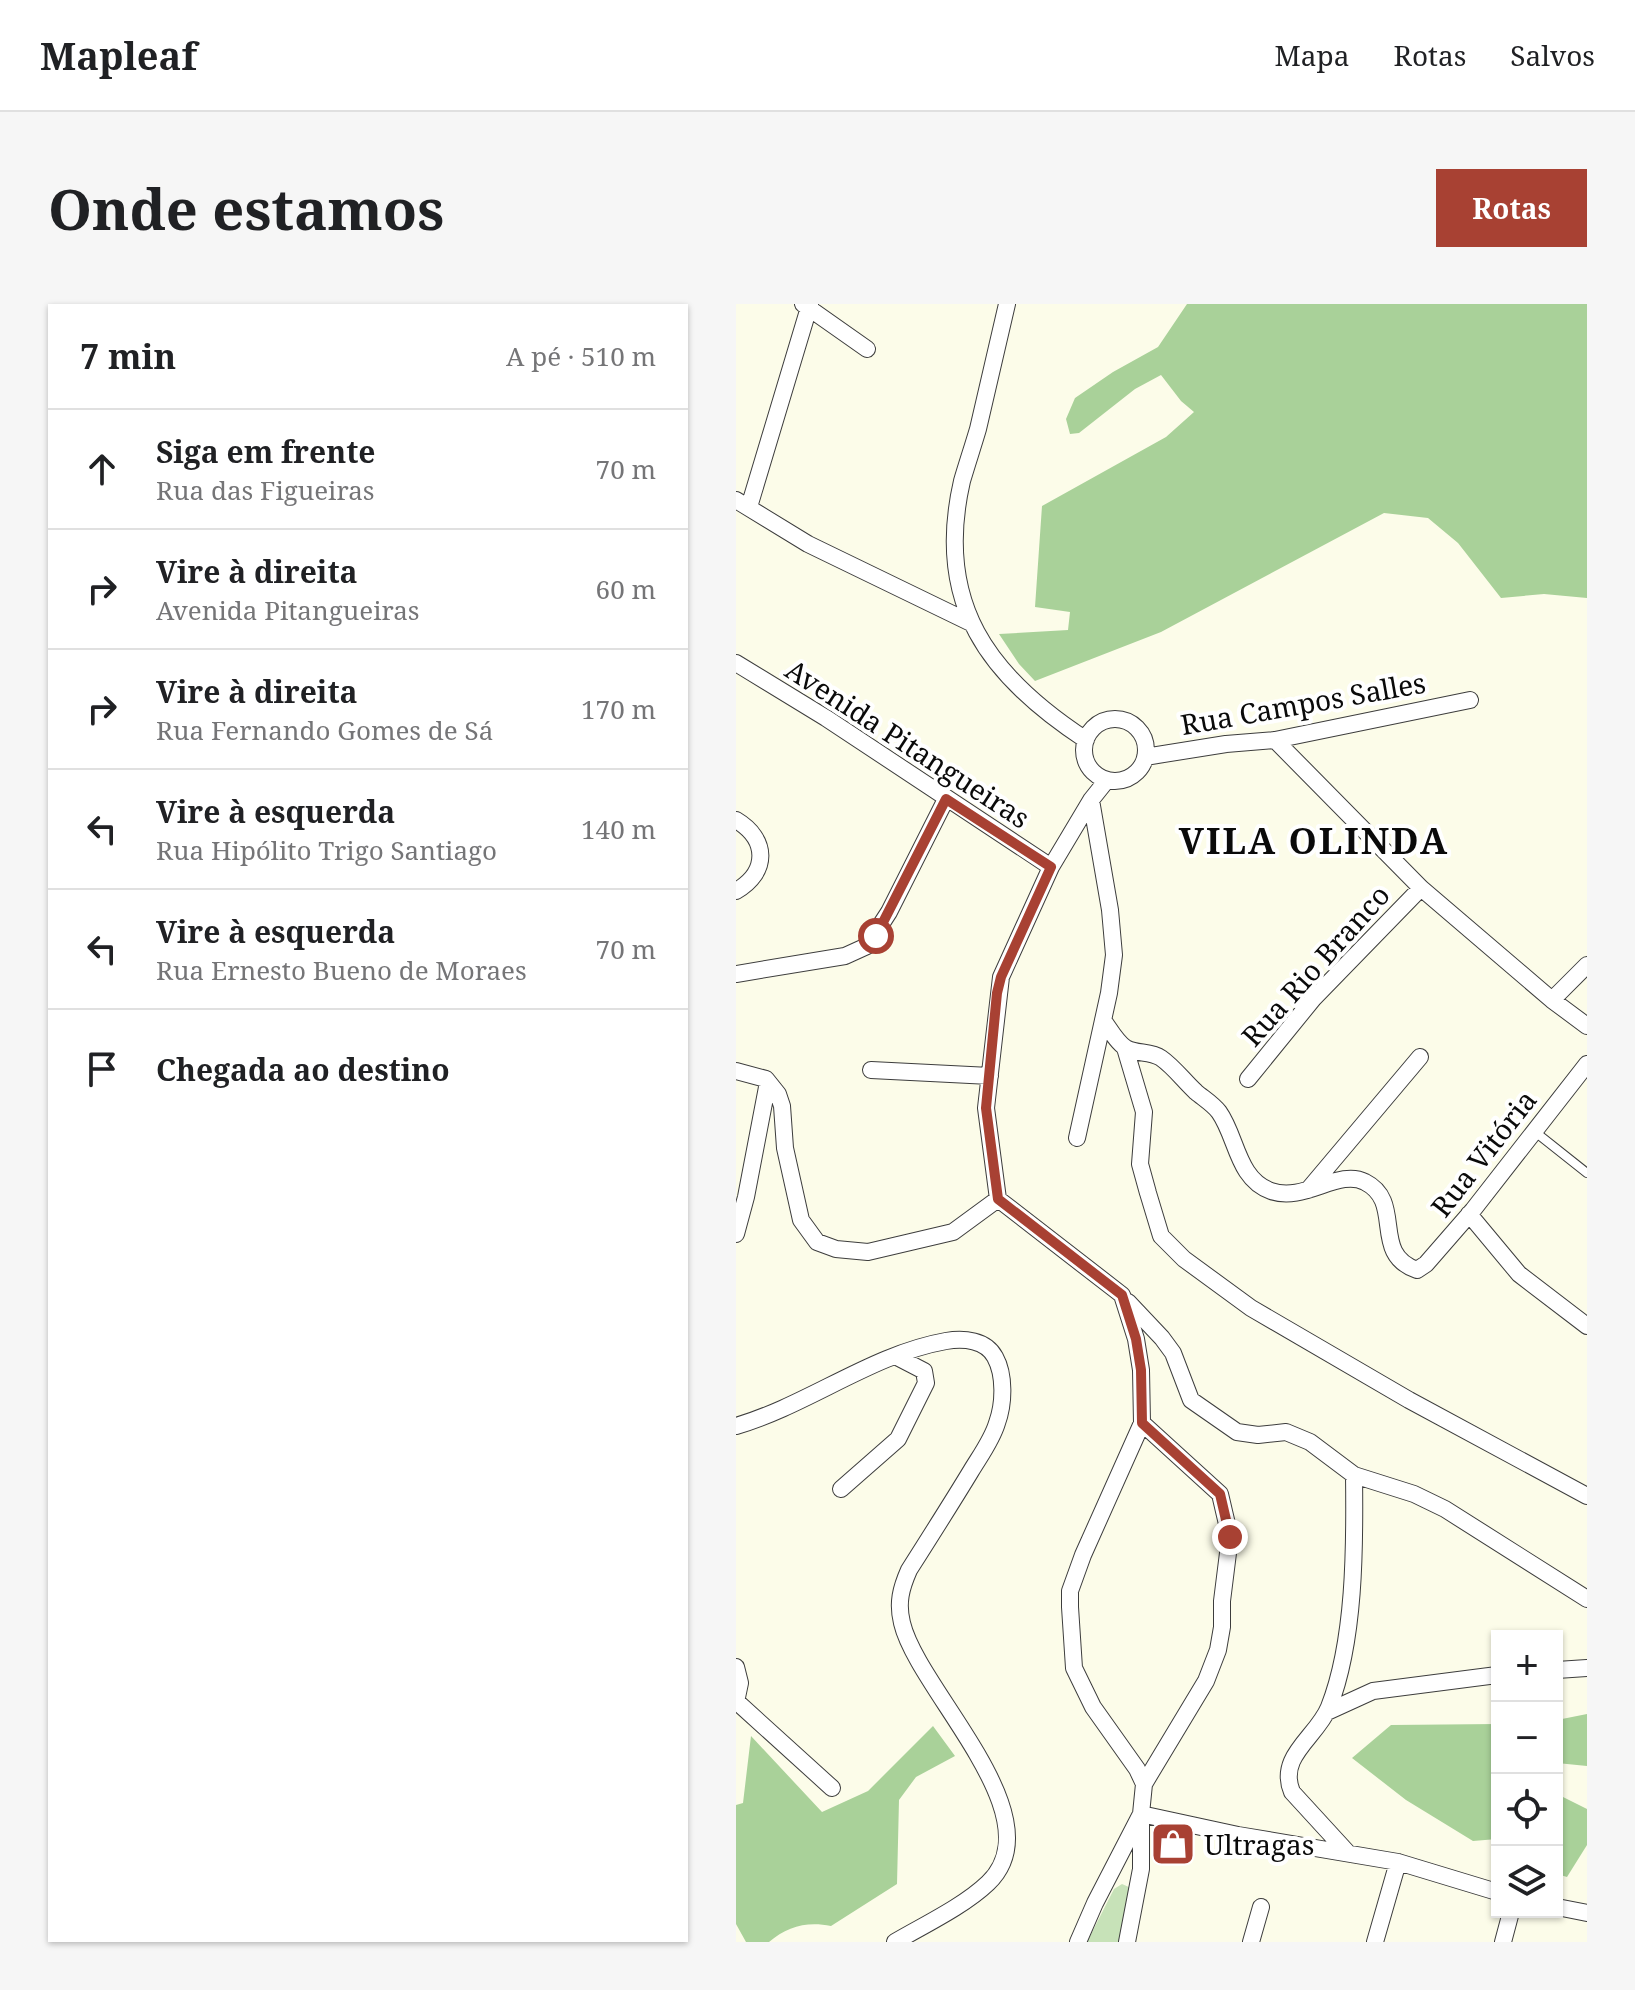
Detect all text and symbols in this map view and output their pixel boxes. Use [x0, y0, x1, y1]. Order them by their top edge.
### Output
text: Mapleaf [40, 29, 197, 81]
text: Mapa [1275, 36, 1350, 74]
text: Rotas [1394, 36, 1466, 74]
text: Salvos [1510, 36, 1595, 74]
button: Rotas [1436, 169, 1587, 247]
text: Onde estamos [48, 170, 444, 246]
text: 7 min [80, 333, 176, 379]
text: A pé · 510 m [506, 338, 656, 374]
text: Siga em frente [156, 431, 375, 472]
icon: ahead [80, 447, 124, 491]
text: 70 m [596, 451, 656, 487]
text: Rua das Figueiras [156, 472, 375, 508]
text: Vire à direita [156, 551, 358, 592]
icon: right [80, 567, 124, 611]
text: 60 m [596, 571, 656, 607]
text: Avenida Pitangueiras [156, 592, 420, 628]
street label: Avenida Pitangueiras [779, 650, 1037, 836]
street label: Rua Campos Salles [1178, 663, 1428, 743]
text: Vire à direita [156, 671, 358, 712]
icon: right [80, 687, 124, 731]
text: 170 m [581, 691, 656, 727]
text: Rua Fernando Gomes de Sá [156, 712, 493, 748]
text: Vire à esquerda [156, 791, 395, 832]
icon: left [80, 807, 124, 851]
text: 140 m [581, 811, 656, 847]
district label: VILA OLINDA [1179, 816, 1449, 865]
text: Rua Hipólito Trigo Santiago [156, 832, 497, 868]
street label: Rua Rio Branco [1232, 876, 1398, 1054]
text: Vire à esquerda [156, 911, 395, 952]
route start [858, 918, 894, 954]
icon: left [80, 927, 124, 971]
text: 70 m [596, 931, 656, 967]
text: Rua Ernesto Bueno de Moraes [156, 952, 527, 988]
icon: arrive [80, 1047, 124, 1091]
text: Chegada ao destino [156, 1049, 450, 1090]
street label: Rua Vitória [1422, 1082, 1544, 1224]
route end [1212, 1519, 1248, 1555]
map controls [1491, 1630, 1563, 1918]
button: + [1491, 1630, 1563, 1702]
button: − [1491, 1702, 1563, 1774]
button: locate [1491, 1774, 1563, 1846]
shop icon: Ultragas [1149, 1820, 1197, 1868]
place label: Ultragas [1204, 1825, 1314, 1863]
button: layers [1491, 1846, 1563, 1918]

